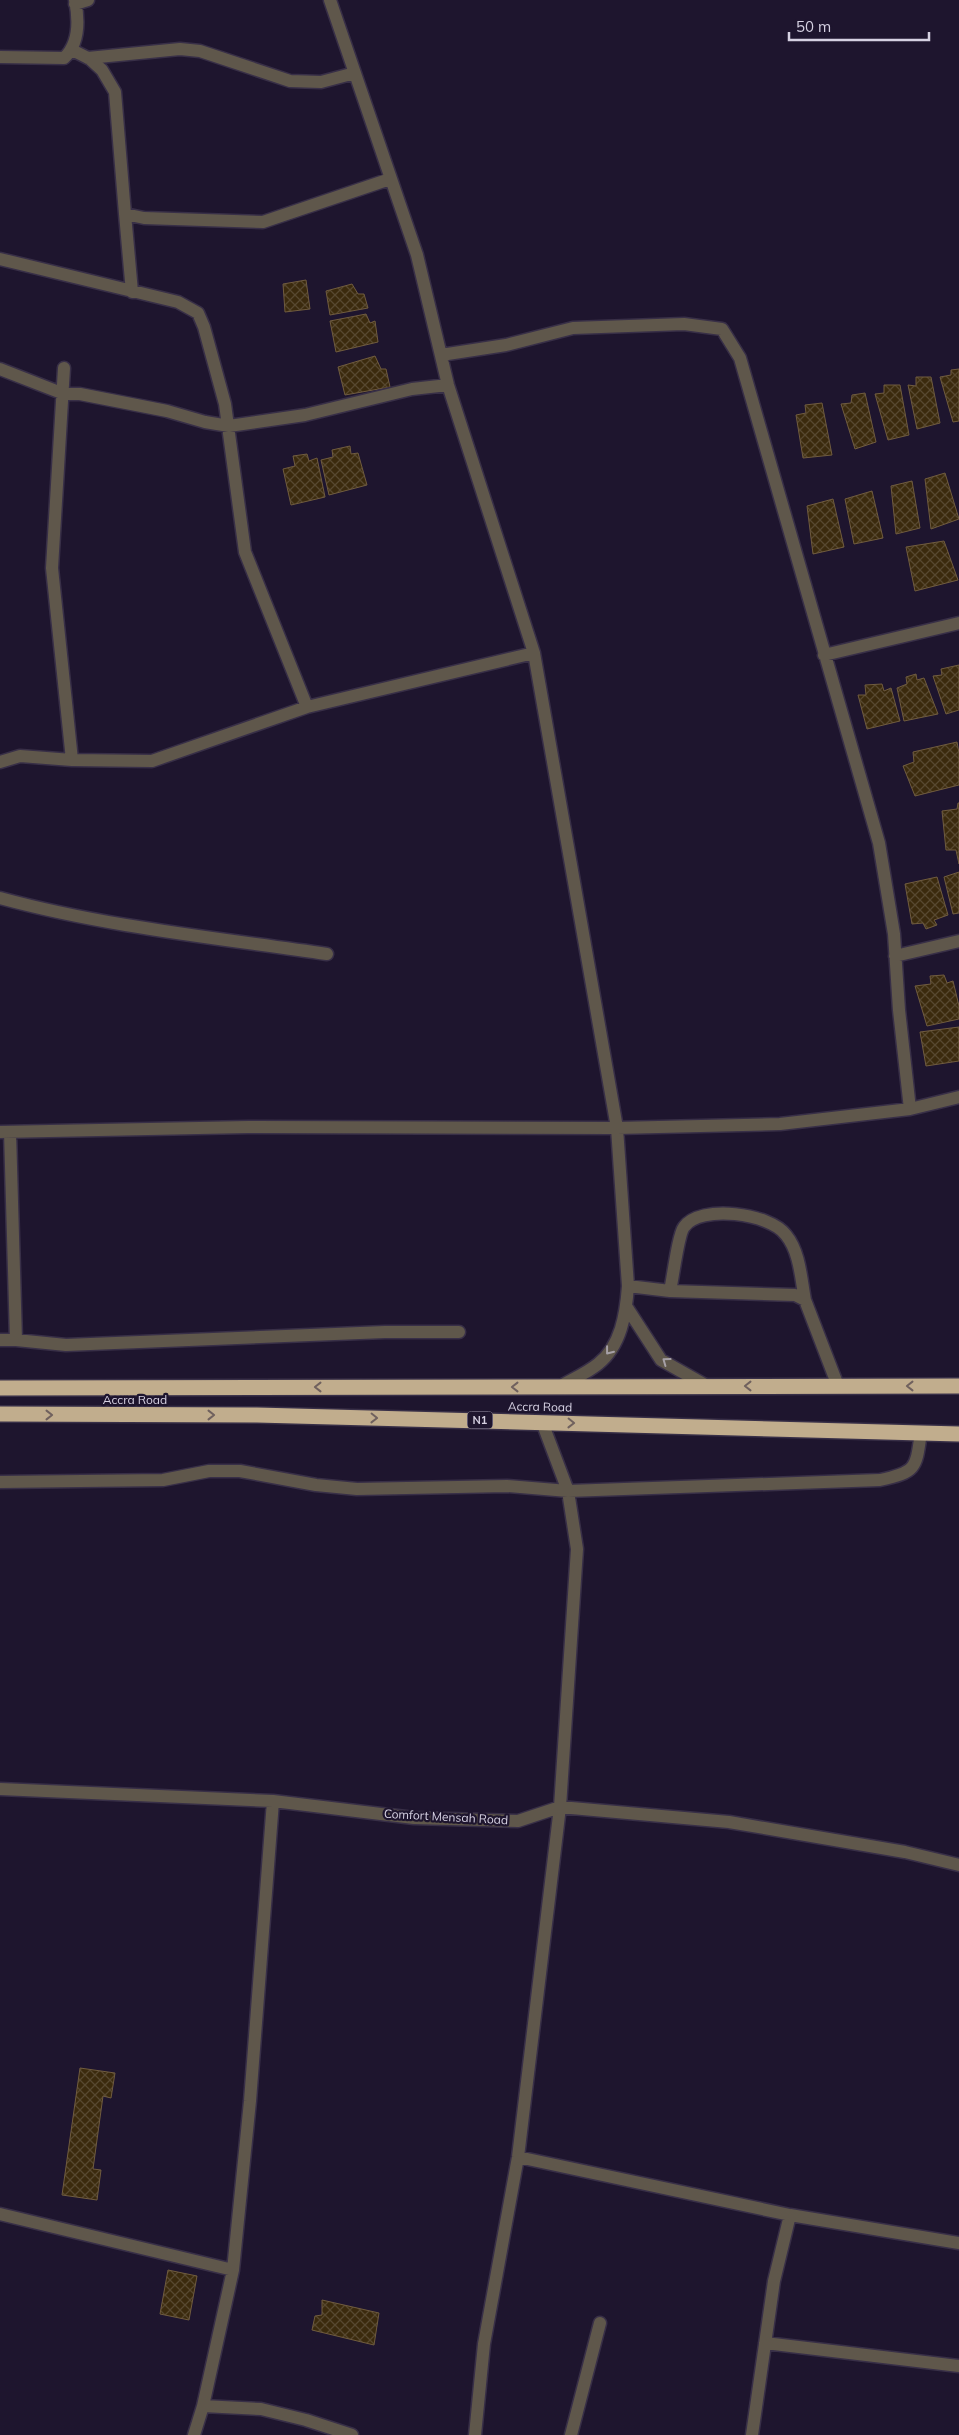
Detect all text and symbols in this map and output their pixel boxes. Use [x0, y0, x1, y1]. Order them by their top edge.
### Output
scale bar [789, 10, 929, 42]
text: 50 m [796, 17, 831, 36]
one-way arrow [606, 1345, 615, 1354]
one-way arrow [662, 1358, 672, 1367]
one-way arrow [511, 1381, 519, 1392]
one-way arrow [744, 1381, 752, 1391]
one-way arrow [906, 1381, 914, 1391]
one-way arrow [314, 1382, 322, 1392]
street label: Accra Road [103, 1392, 167, 1407]
street label: Accra Road [508, 1398, 572, 1415]
one-way arrow [45, 1410, 53, 1420]
one-way arrow [208, 1410, 215, 1420]
road number: N1 [468, 1412, 492, 1428]
one-way arrow [370, 1413, 378, 1423]
one-way arrow [567, 1417, 575, 1428]
street label: Comfort Mensah Road [383, 1806, 509, 1827]

